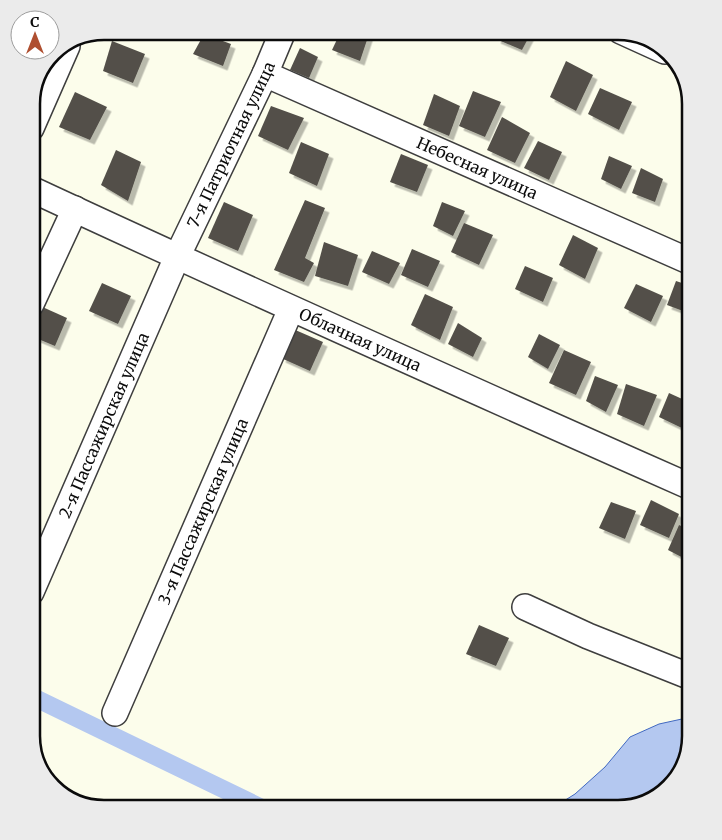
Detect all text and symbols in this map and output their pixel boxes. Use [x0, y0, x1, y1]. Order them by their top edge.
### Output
north arrow [10, 10, 60, 60]
text: С [30, 13, 40, 31]
street label: 7-я Патриотная улица [183, 58, 279, 231]
street label: Небесная улица [414, 132, 541, 203]
street label: Облачная улица [296, 303, 425, 376]
street label: 2-я Пассажирская улица [54, 329, 153, 521]
street label: 3-я Пассажирская улица [154, 415, 252, 608]

